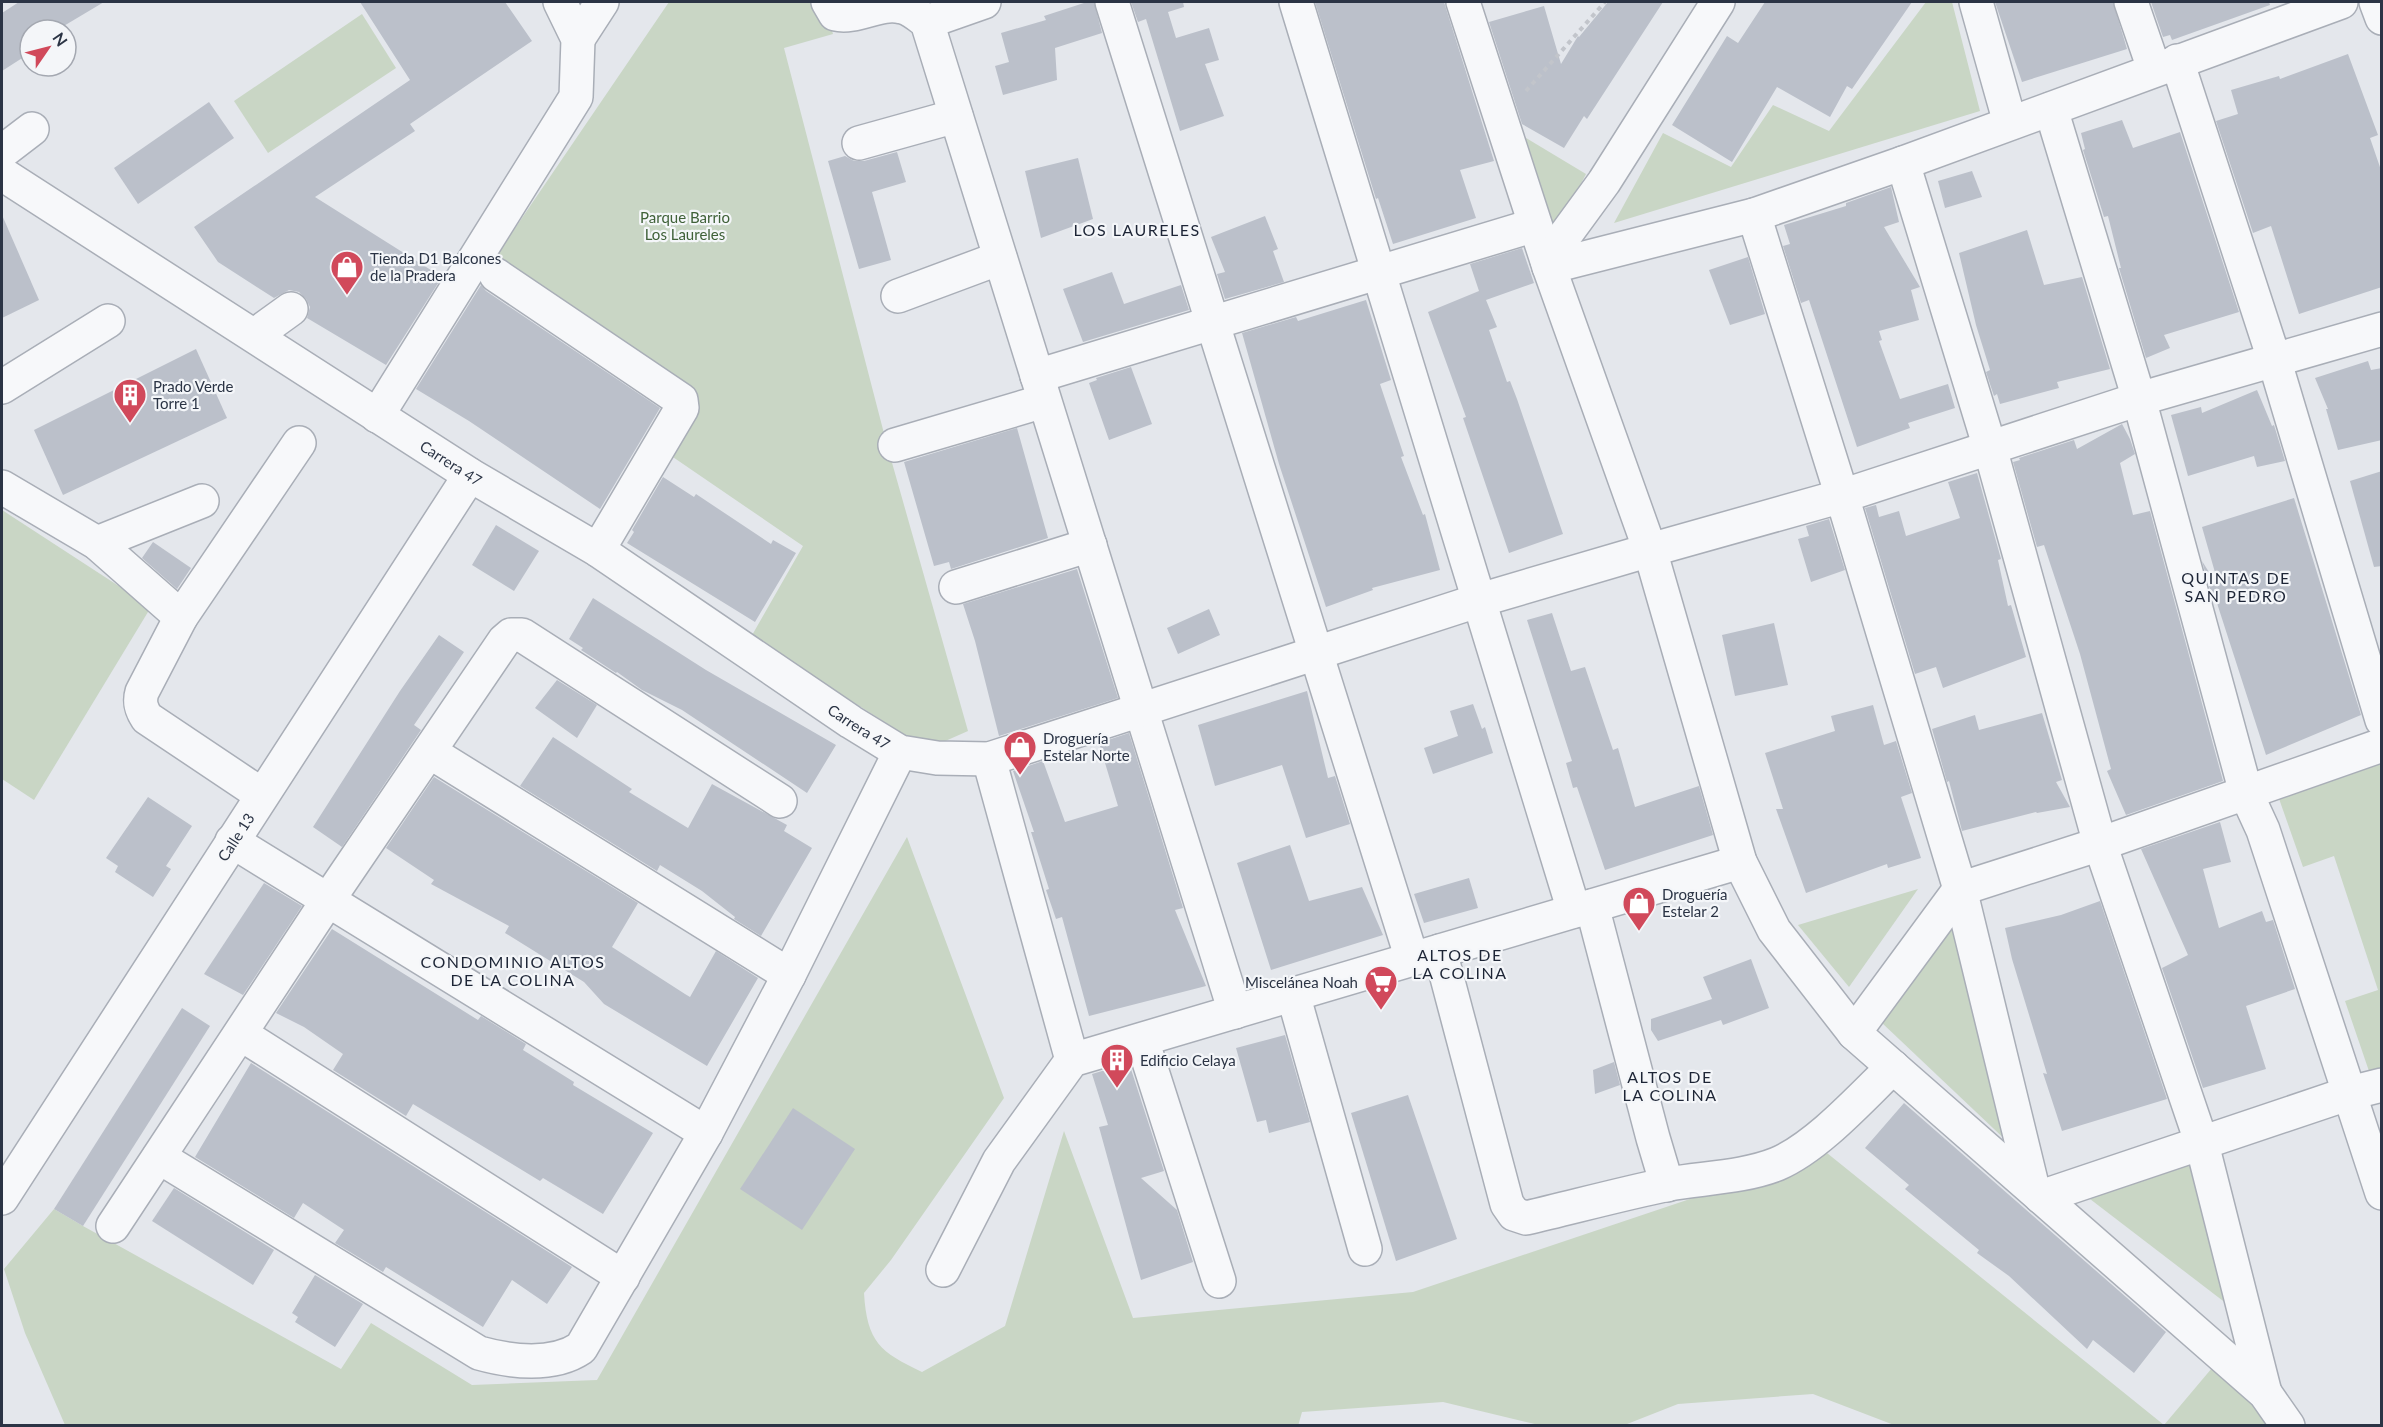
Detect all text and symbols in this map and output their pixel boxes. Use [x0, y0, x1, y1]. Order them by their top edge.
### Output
north arrow [18, 18, 78, 78]
text: N [49, 29, 72, 50]
park label: Parque Barrio Los Laureles [640, 208, 730, 243]
district label: LOS LAURELES [1073, 220, 1201, 239]
shop icon: Tienda D1 Balcones de la Pradera [329, 249, 365, 296]
place label: Tienda D1 Balcones de la Pradera [370, 249, 501, 284]
building icon: Prado Verde Torre 1 [112, 377, 148, 424]
place label: Prado Verde Torre 1 [153, 377, 233, 412]
street label: Carrera 47 [417, 436, 486, 489]
district label: QUINTAS DE SAN PEDRO [2181, 568, 2291, 605]
street label: Carrera 47 [825, 700, 894, 753]
shop icon: Droguería Estelar Norte [1002, 729, 1038, 776]
place label: Droguería Estelar Norte [1043, 729, 1130, 764]
street label: Calle 13 [213, 810, 258, 864]
shop icon: Droguería Estelar 2 [1621, 885, 1657, 932]
place label: Droguería Estelar 2 [1662, 885, 1727, 920]
district label: ALTOS DE LA COLINA [1412, 945, 1508, 982]
district label: CONDOMINIO ALTOS DE LA COLINA [421, 952, 605, 989]
supermarket icon: Miscelánea Noah [1363, 964, 1399, 1011]
place label: Miscelánea Noah [1245, 973, 1358, 991]
building icon: Edificio Celaya [1099, 1042, 1135, 1089]
place label: Edificio Celaya [1140, 1051, 1236, 1069]
district label: ALTOS DE LA COLINA [1622, 1067, 1718, 1104]

